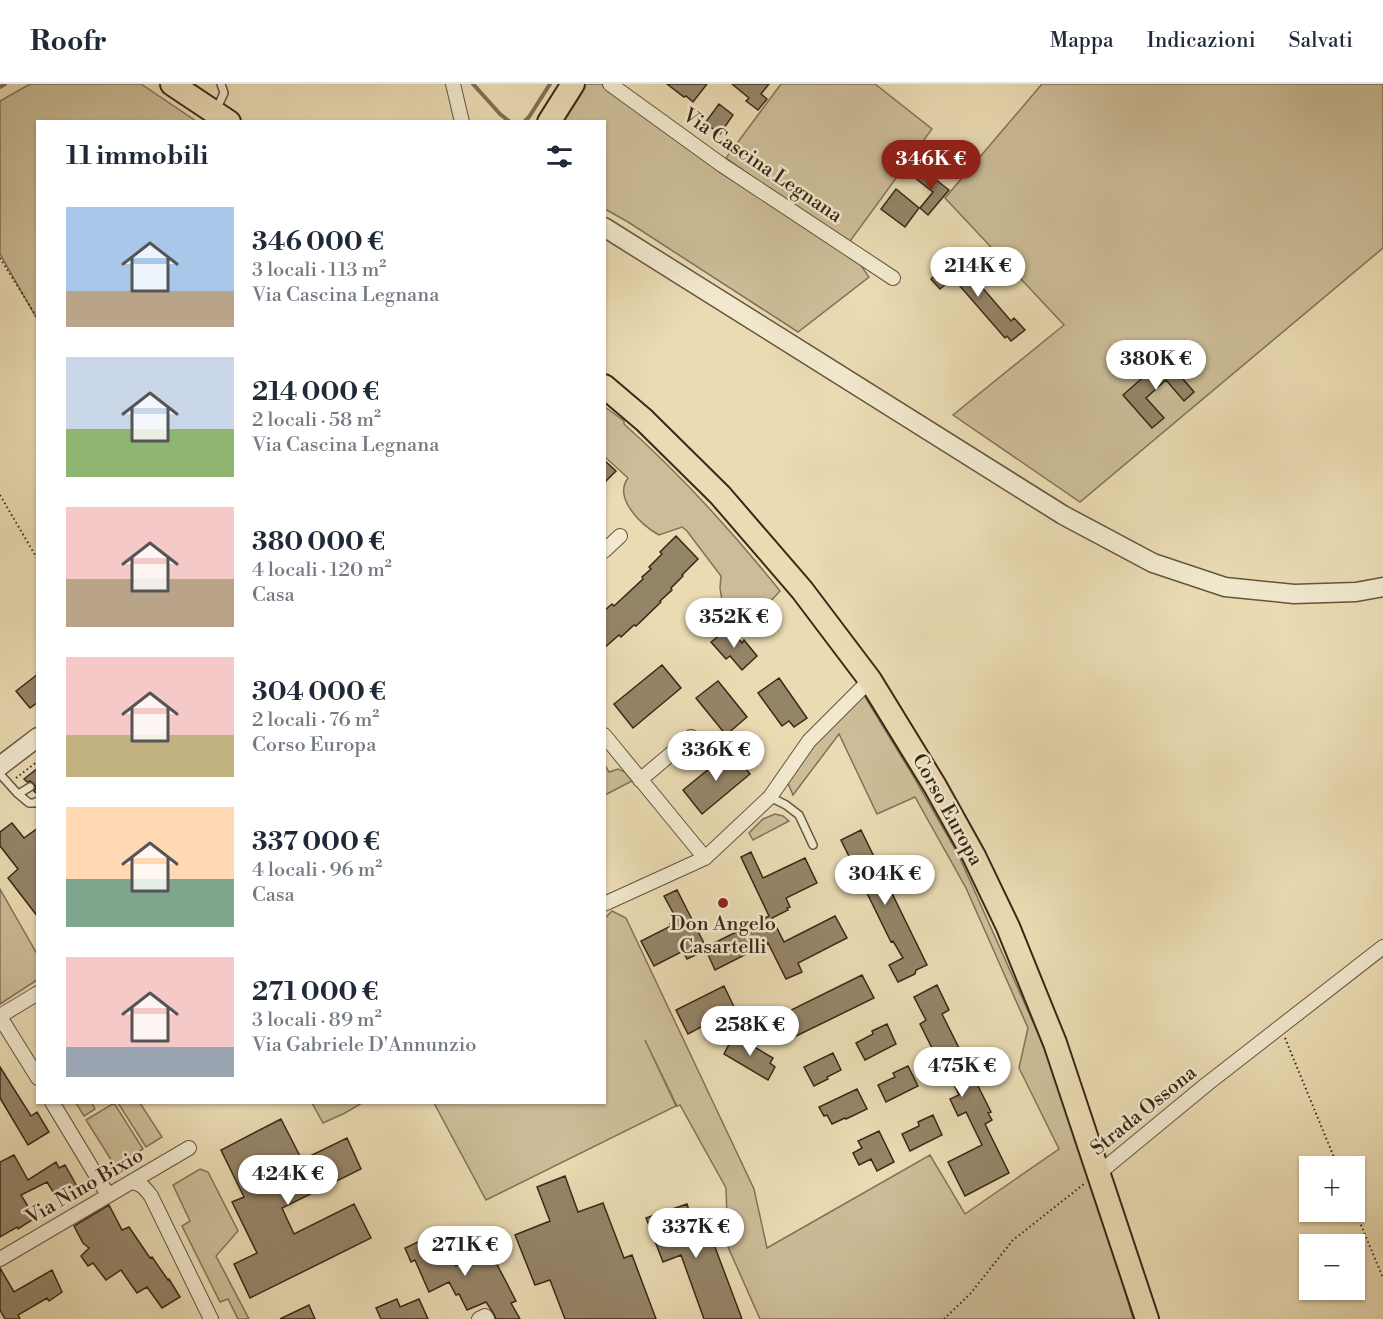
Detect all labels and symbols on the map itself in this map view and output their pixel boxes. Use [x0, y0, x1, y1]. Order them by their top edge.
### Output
street label: Via Cascina Legnana [677, 103, 847, 229]
pin: 346K € [882, 140, 980, 191]
pin: 214K € [929, 247, 1027, 298]
pin: 380K € [1107, 340, 1205, 391]
pin: 352K € [685, 598, 783, 649]
pin: 336K € [667, 731, 765, 782]
street label: Corso Europa [906, 750, 988, 871]
pin: 304K € [836, 855, 934, 906]
marker: Don Angelo Casartelli [716, 896, 730, 910]
place label: Don Angelo Casartelli [670, 912, 776, 960]
pin: 258K € [701, 1006, 799, 1057]
pin: 475K € [913, 1047, 1011, 1098]
street label: Strada Ossona [1086, 1060, 1203, 1161]
street label: Via Nino Bixio [21, 1143, 148, 1231]
pin: 424K € [239, 1155, 337, 1206]
pin: 337K € [647, 1208, 745, 1259]
pin: 271K € [416, 1226, 514, 1277]

